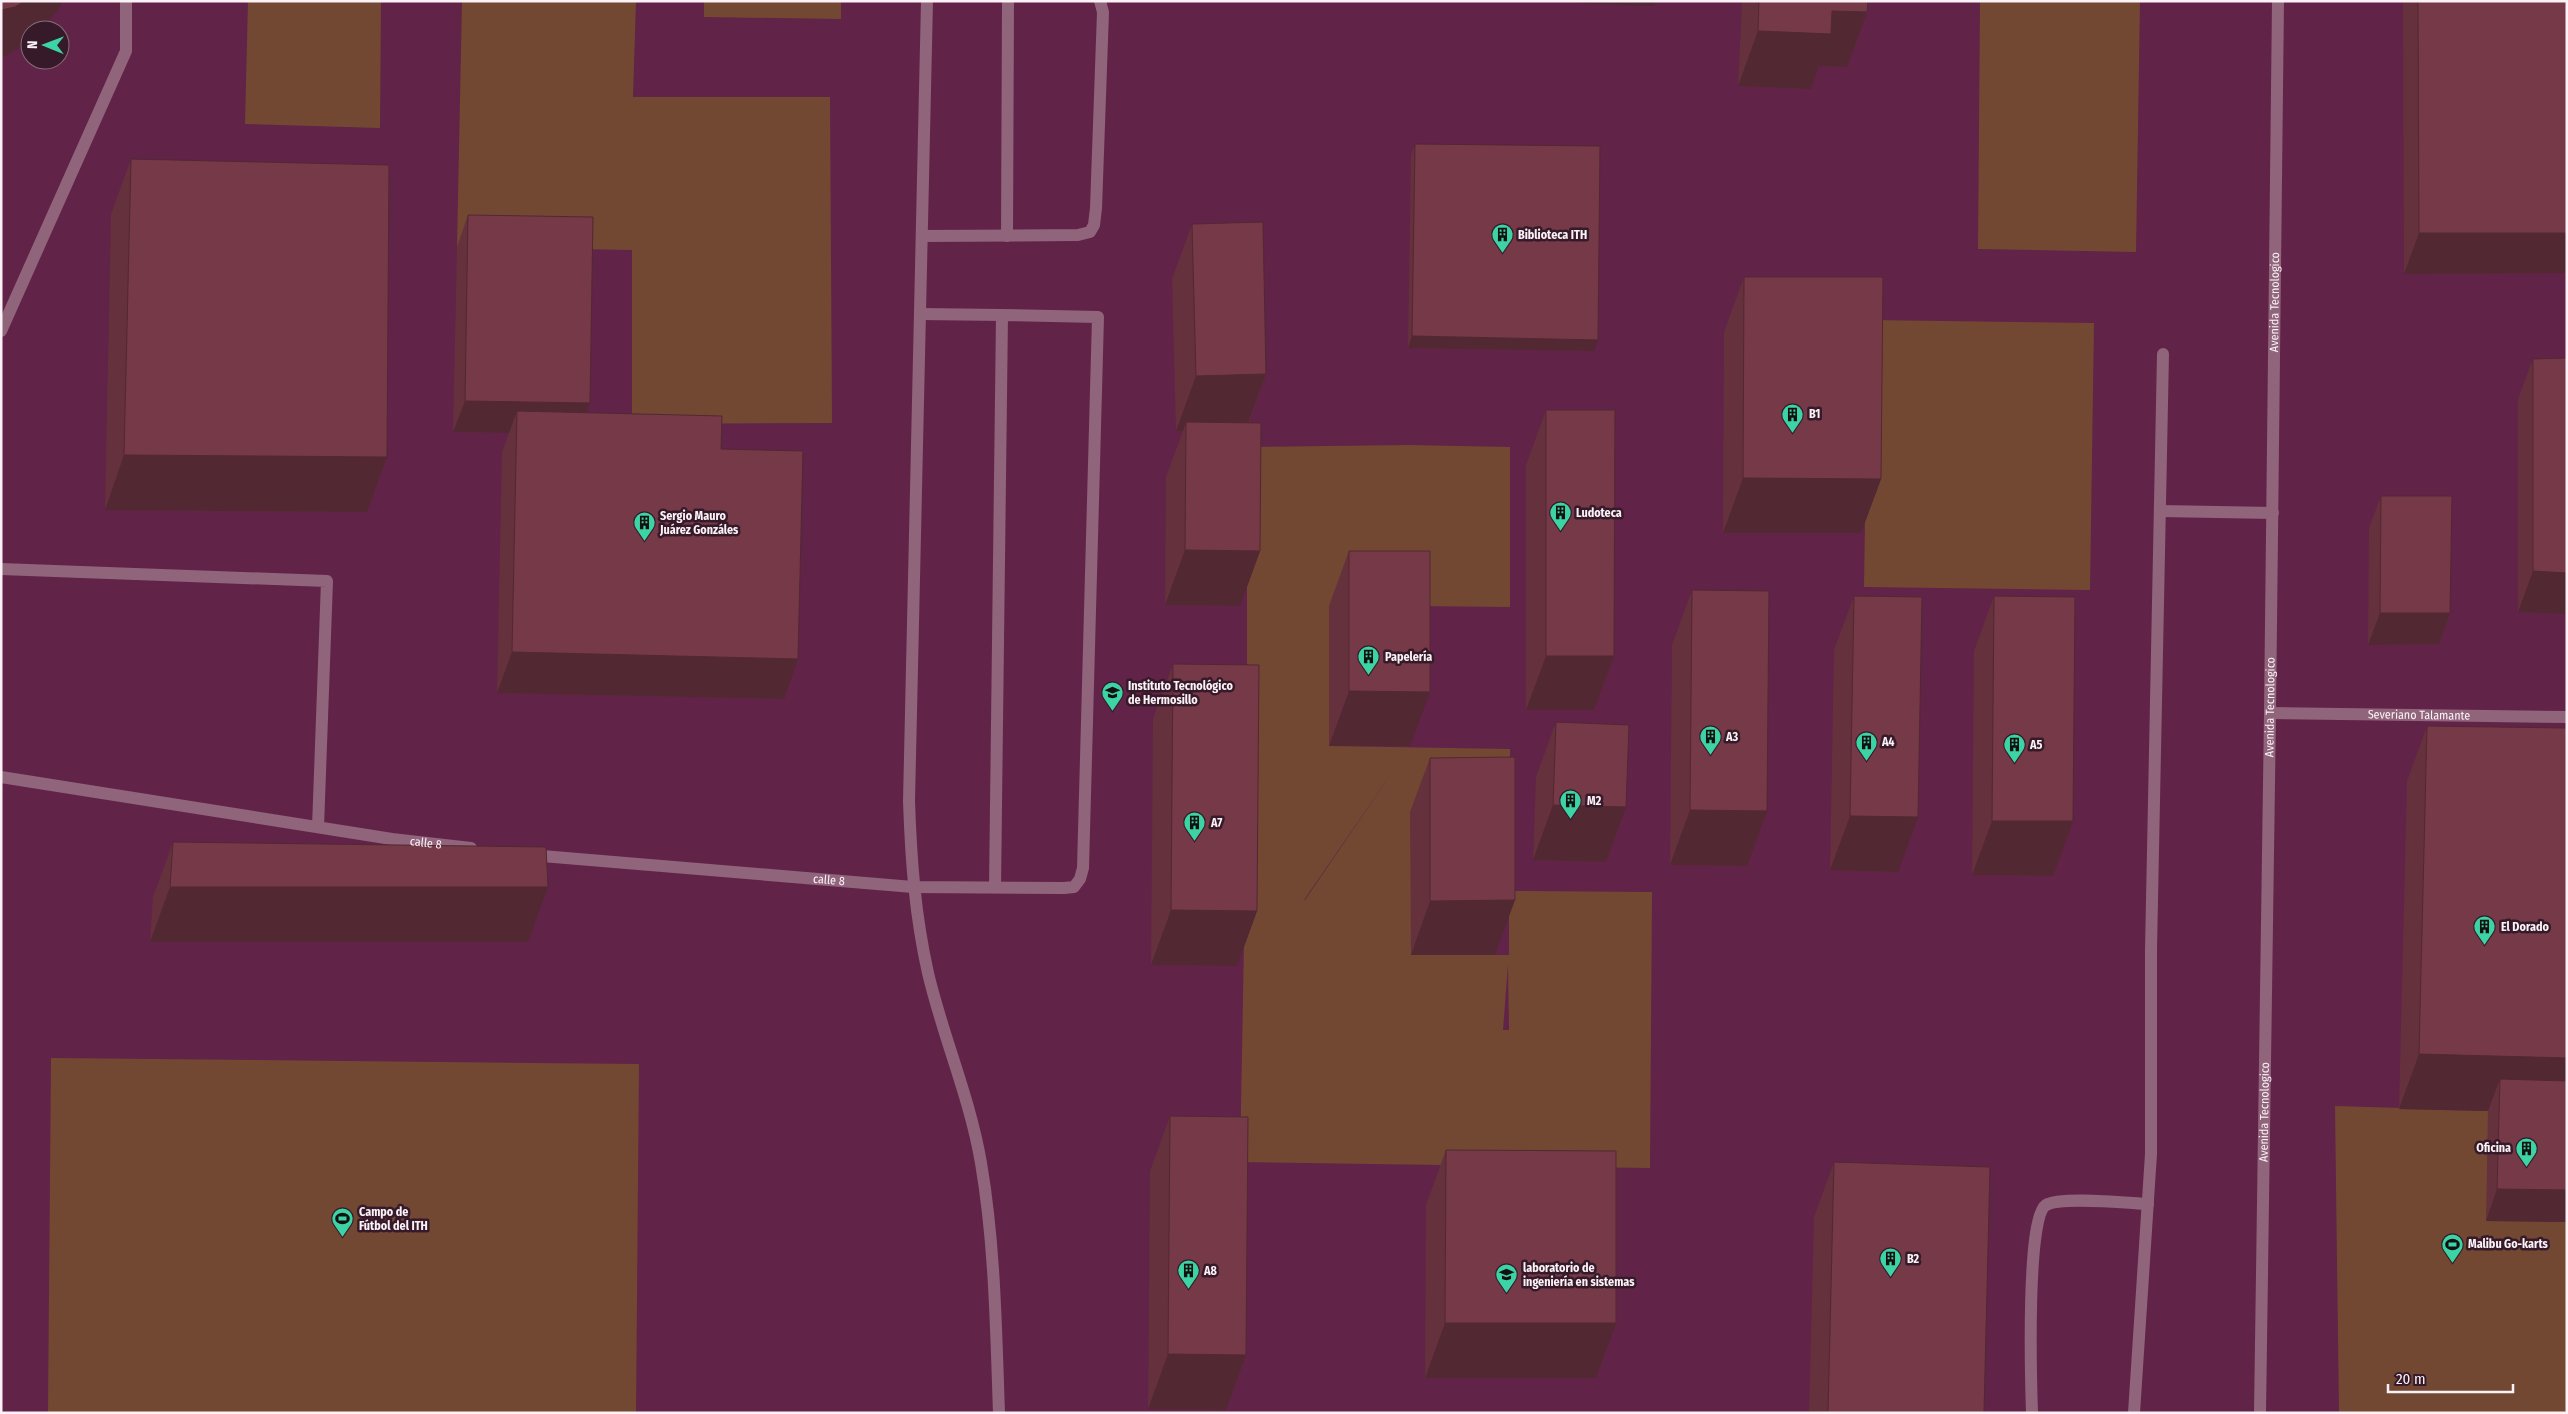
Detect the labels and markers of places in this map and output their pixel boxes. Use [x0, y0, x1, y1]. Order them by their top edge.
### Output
building icon: Biblioteca ITH [1490, 223, 1514, 254]
place label: Biblioteca ITH [1518, 228, 1587, 242]
building icon: B1 [1781, 402, 1805, 433]
place label: B1 [1809, 407, 1820, 421]
building icon: Ludoteca [1548, 501, 1572, 532]
place label: Ludoteca [1576, 506, 1622, 520]
place label: Sergio Mauro Juárez Gonzáles [659, 509, 739, 537]
building icon: Sergio Mauro Juárez Gonzáles [632, 511, 656, 542]
building icon: Papelería [1357, 645, 1381, 676]
place label: Papelería [1385, 650, 1432, 664]
place label: Instituto Tecnológico de Hermosillo [1128, 679, 1233, 707]
school or university icon: Instituto Tecnológico de Hermosillo [1100, 681, 1124, 712]
building icon: A3 [1698, 725, 1722, 756]
place label: A3 [1725, 730, 1739, 744]
building icon: A4 [1854, 730, 1878, 761]
building icon: A5 [2002, 733, 2026, 764]
place label: A4 [1881, 735, 1894, 749]
place label: A5 [2029, 738, 2043, 752]
building icon: M2 [1559, 789, 1583, 820]
place label: M2 [1587, 794, 1602, 808]
building icon: A7 [1183, 811, 1207, 842]
place label: A7 [1210, 816, 1222, 830]
building icon: El Dorado [2473, 915, 2497, 946]
place label: El Dorado [2501, 920, 2549, 934]
building icon: Oficina [2515, 1136, 2539, 1167]
place label: Oficina [2476, 1141, 2511, 1155]
place label: Campo de Fútbol del ITH [359, 1205, 428, 1233]
sports icon: Campo de Fútbol del ITH [331, 1207, 355, 1238]
sports icon: Malibu Go-karts [2440, 1232, 2464, 1263]
place label: Malibu Go-karts [2468, 1237, 2549, 1251]
building icon: B2 [1879, 1247, 1903, 1278]
place label: B2 [1907, 1252, 1920, 1266]
building icon: A8 [1176, 1259, 1200, 1290]
place label: laboratorio de ingeniería en sistemas [1523, 1261, 1635, 1289]
school or university icon: laboratorio de ingeniería en sistemas [1495, 1263, 1519, 1294]
place label: A8 [1203, 1264, 1218, 1278]

